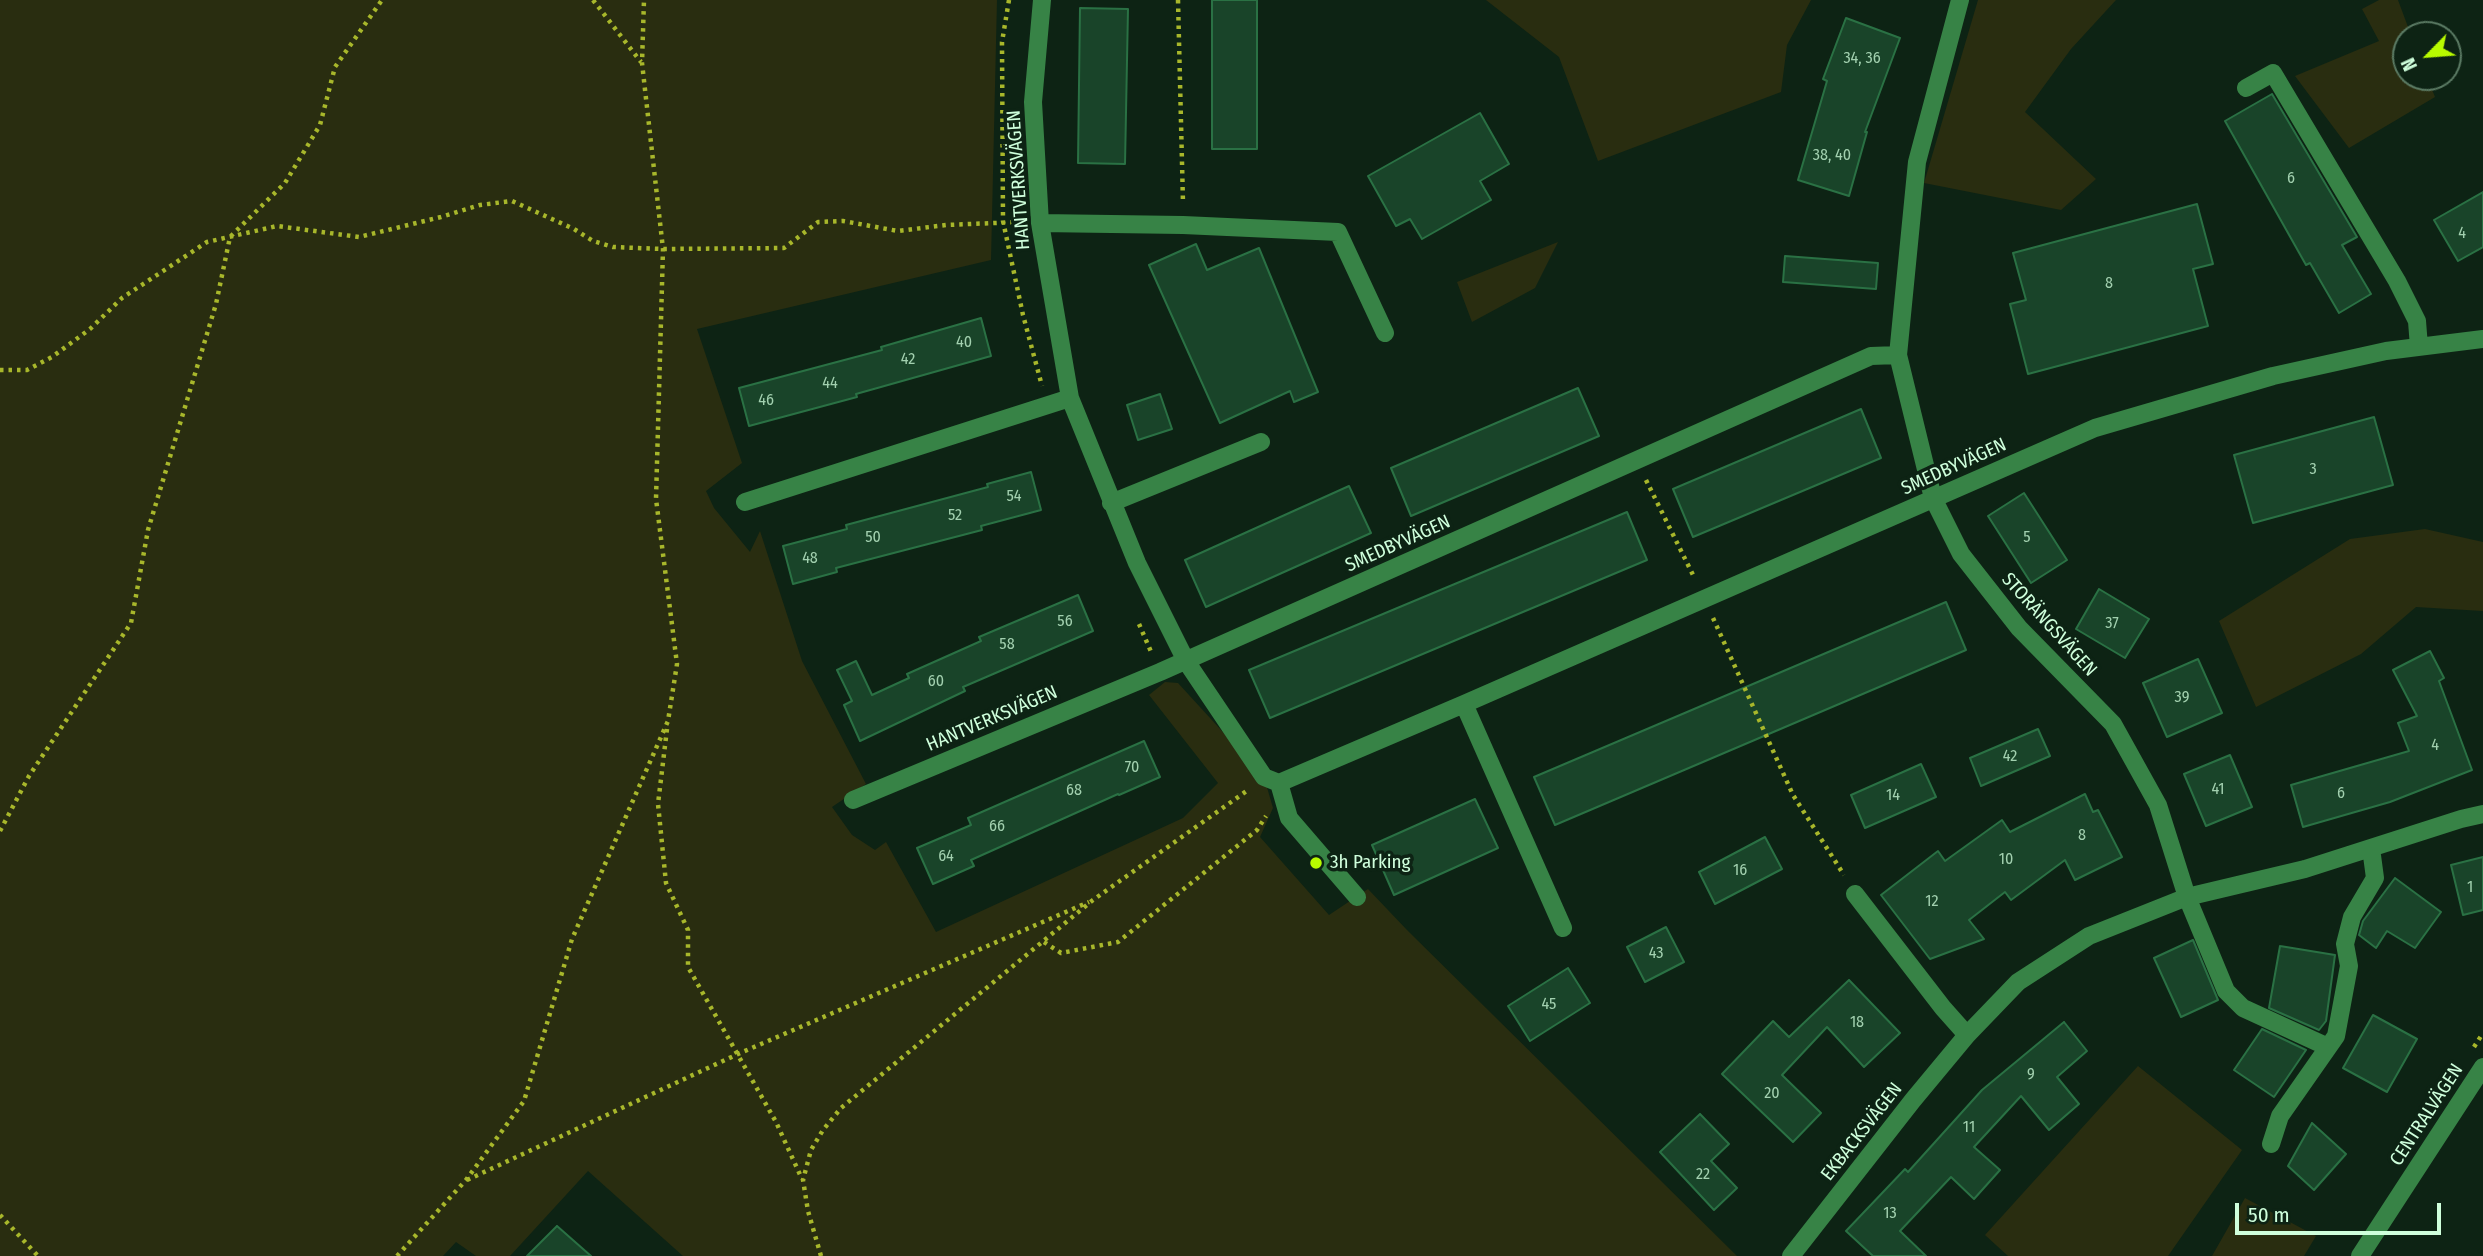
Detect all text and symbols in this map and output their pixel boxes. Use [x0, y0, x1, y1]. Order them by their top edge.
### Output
north arrow [2392, 21, 2462, 91]
house number: 34, 36 [1843, 49, 1881, 69]
text: N [2397, 54, 2422, 74]
street label: HANTVERKSVÄGEN [1003, 109, 1035, 251]
house number: 38, 40 [1813, 146, 1851, 166]
house number: 6 [2287, 169, 2295, 189]
house number: 4 [2458, 224, 2466, 244]
house number: 8 [2105, 274, 2113, 294]
house number: 40 [956, 333, 972, 353]
house number: 42 [901, 350, 915, 370]
house number: 44 [822, 374, 838, 394]
house number: 46 [758, 391, 774, 411]
street label: SMEDBYVÄGEN [1898, 434, 2010, 500]
house number: 3 [2309, 460, 2317, 480]
house number: 54 [1006, 487, 1022, 507]
house number: 52 [948, 506, 962, 526]
street label: SMEDBYVÄGEN [1342, 511, 1454, 577]
house number: 50 [865, 528, 881, 548]
house number: 5 [2023, 528, 2031, 548]
house number: 48 [802, 549, 818, 569]
street label: STORÄNGSVÄGEN [1997, 569, 2101, 681]
house number: 56 [1057, 612, 1073, 632]
house number: 37 [2105, 614, 2119, 634]
house number: 58 [999, 635, 1015, 655]
house number: 60 [928, 672, 944, 692]
street label: HANTVERKSVÄGEN [923, 681, 1061, 757]
house number: 39 [2175, 688, 2189, 708]
house number: 4 [2431, 736, 2439, 756]
house number: 42 [2003, 747, 2017, 767]
house number: 70 [1125, 758, 1139, 778]
house number: 41 [2211, 780, 2225, 800]
house number: 68 [1066, 781, 1082, 801]
house number: 6 [2337, 784, 2345, 804]
house number: 14 [1886, 786, 1900, 806]
house number: 66 [989, 817, 1005, 837]
house number: 8 [2078, 826, 2086, 846]
house number: 64 [938, 847, 954, 867]
house number: 10 [1999, 850, 2013, 870]
place label: 3h Parking [1330, 852, 1411, 874]
marker: 3h Parking [1308, 855, 1324, 871]
house number: 16 [1733, 861, 1747, 881]
house number: 1 [2467, 878, 2473, 898]
house number: 12 [1925, 892, 1939, 912]
house number: 43 [1649, 944, 1663, 964]
house number: 45 [1542, 995, 1556, 1015]
house number: 18 [1850, 1013, 1864, 1033]
street label: CENTRALVÄGEN [2386, 1060, 2468, 1170]
house number: 9 [2027, 1065, 2035, 1085]
street label: EKBACKSVÄGEN [1817, 1078, 1907, 1186]
house number: 20 [1764, 1084, 1780, 1104]
house number: 11 [1963, 1118, 1975, 1138]
house number: 22 [1696, 1165, 1710, 1185]
scale bar [2238, 1190, 2444, 1234]
text: 50 m [2248, 1202, 2290, 1228]
house number: 13 [1883, 1204, 1897, 1224]

